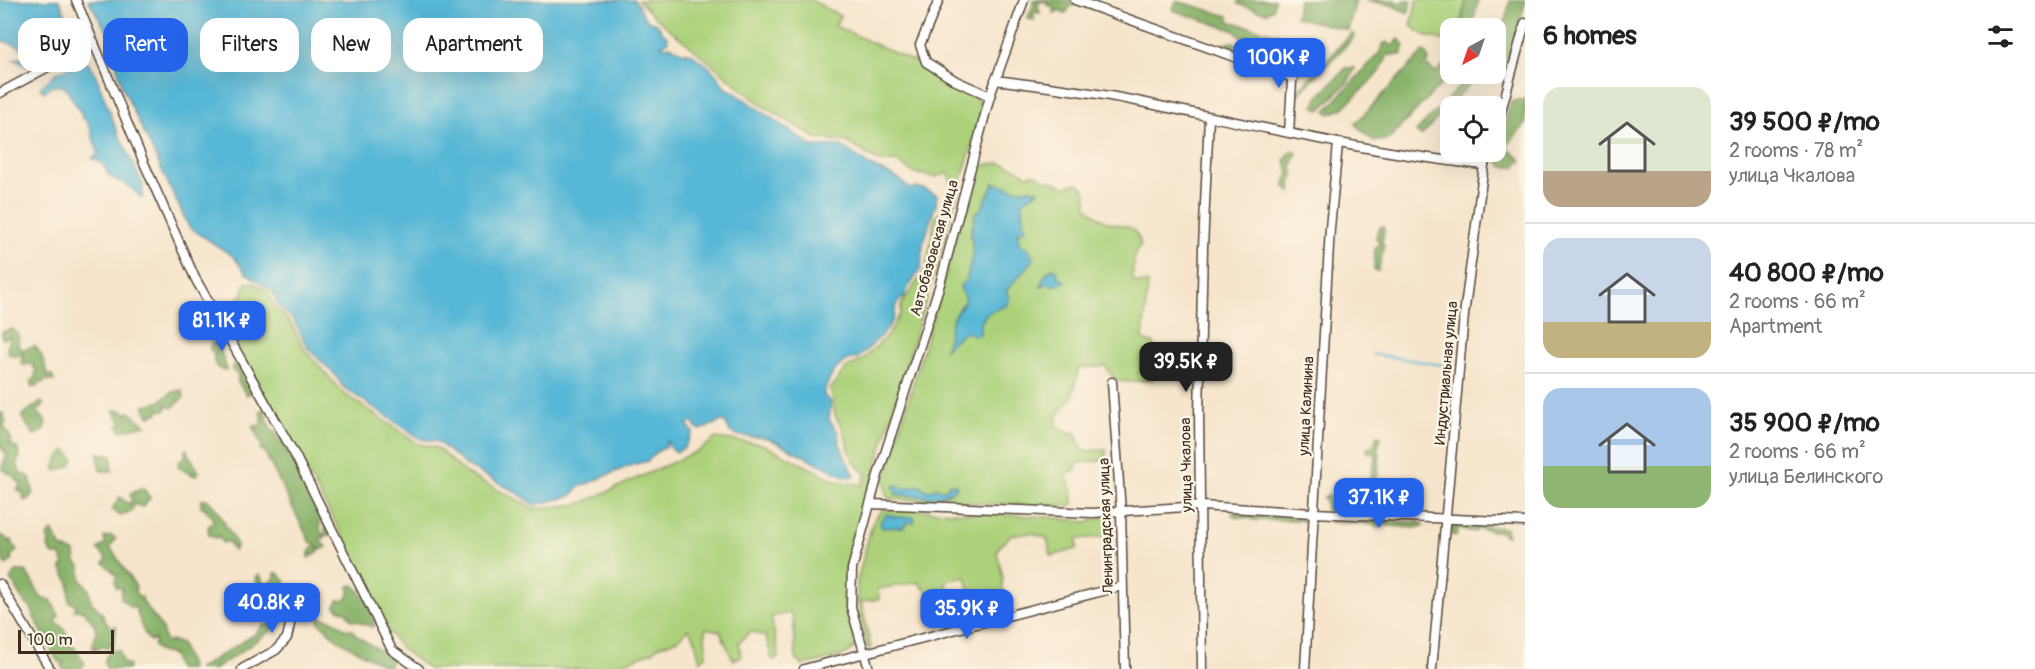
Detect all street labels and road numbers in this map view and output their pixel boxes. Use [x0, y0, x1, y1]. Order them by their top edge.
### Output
street label: Автобазовская улица [906, 178, 963, 318]
street label: Индустриальная улица [1431, 300, 1462, 446]
street label: улица Калинина [1294, 356, 1319, 457]
street label: улица Чкалова [1176, 417, 1197, 513]
street label: Ленинградская улица [1095, 458, 1118, 595]

